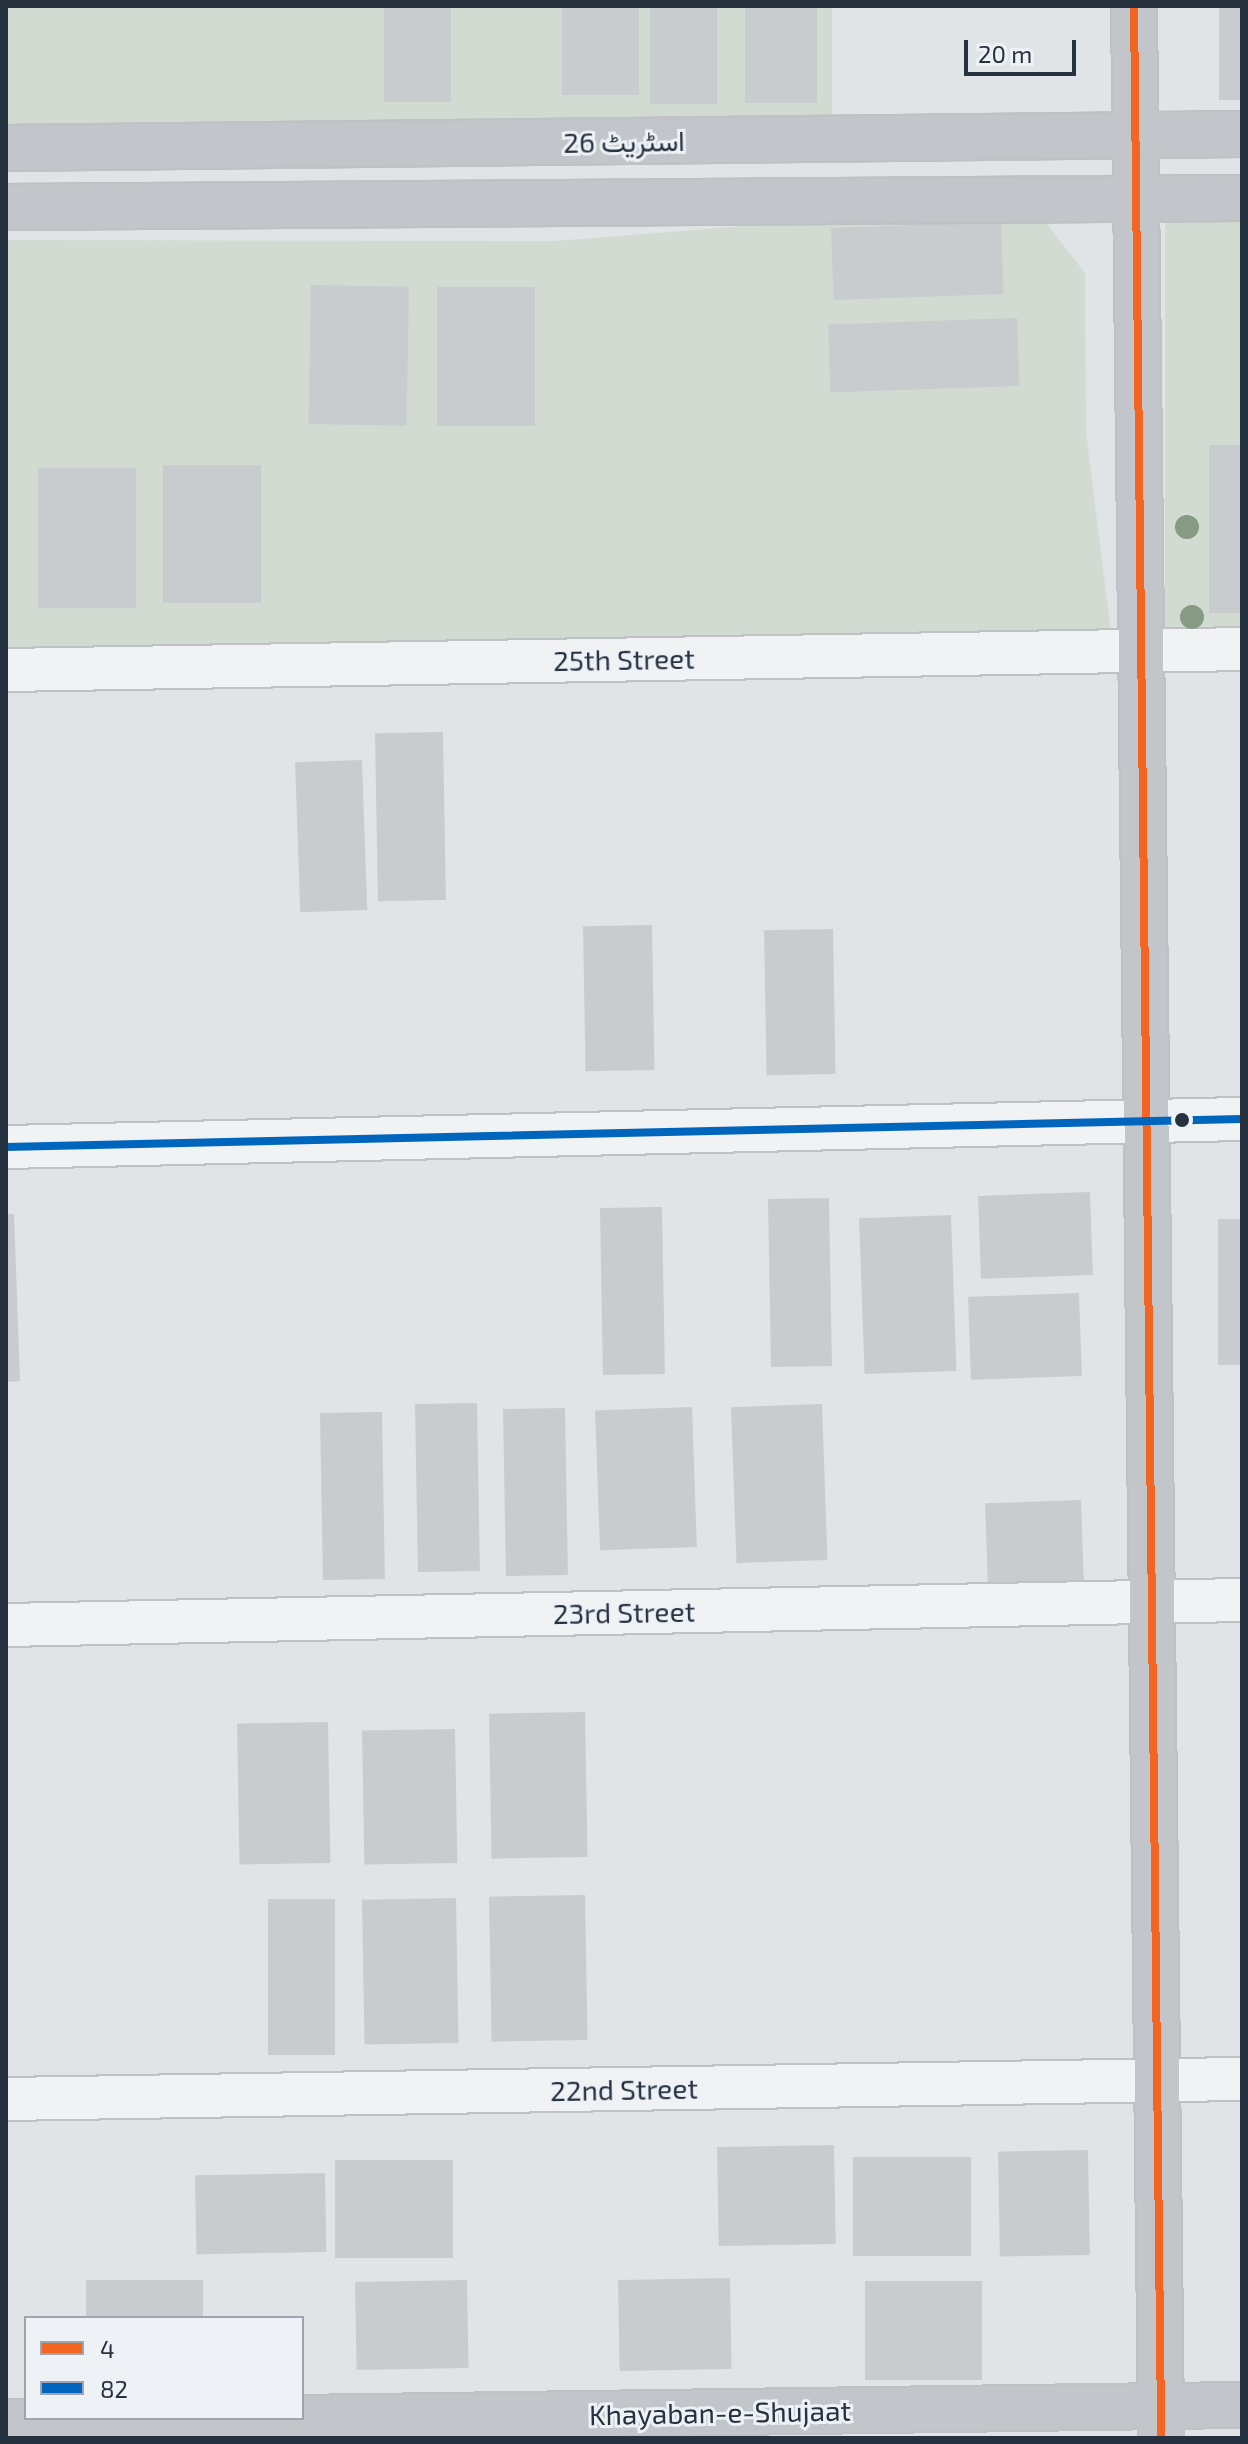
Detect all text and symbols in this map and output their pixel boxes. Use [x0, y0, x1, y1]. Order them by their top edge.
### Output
scale bar [968, 24, 1080, 74]
text: 20 m [978, 39, 1032, 68]
street label: اسٹریٹ 26 [563, 123, 685, 159]
street label: 25th Street [553, 641, 695, 677]
unlabelled marker [1174, 1112, 1190, 1128]
street label: 23rd Street [553, 1594, 695, 1630]
street label: 22nd Street [550, 2071, 698, 2107]
legend [24, 2316, 304, 2420]
text: 4 [100, 2334, 115, 2363]
text: 82 [100, 2374, 128, 2403]
street label: Khayaban-e-Shujaat [589, 2393, 851, 2431]

